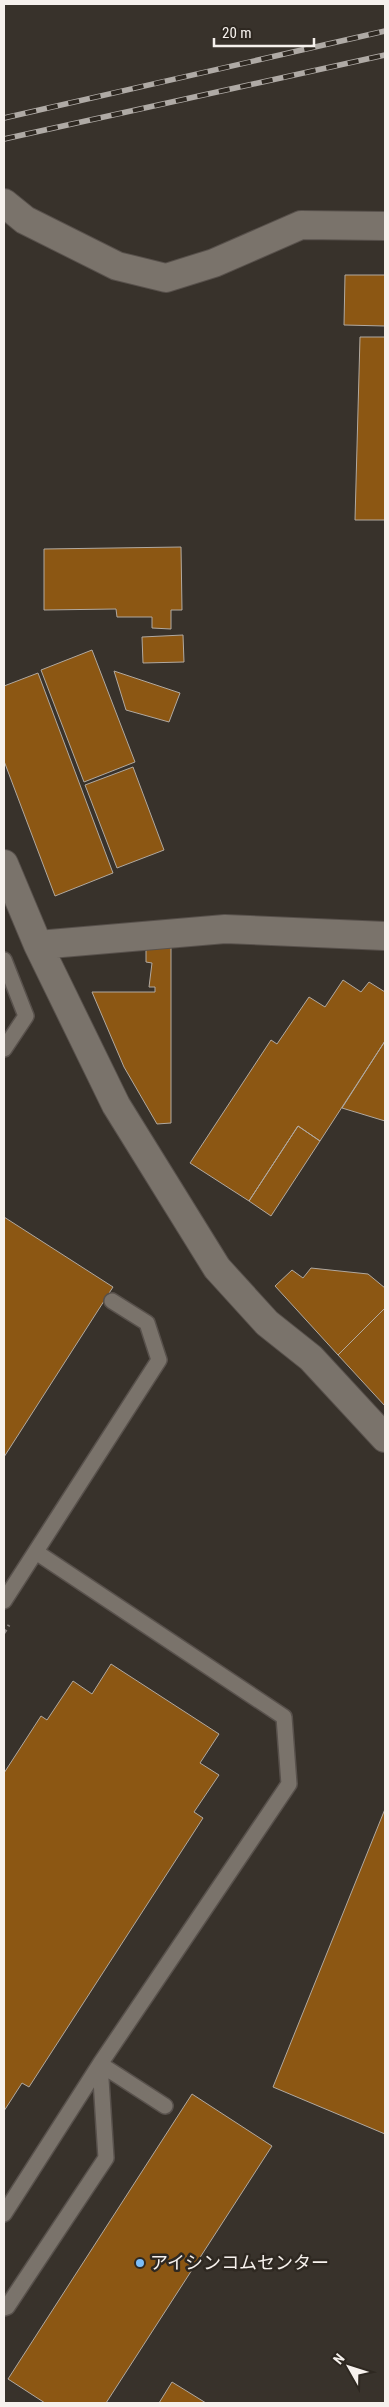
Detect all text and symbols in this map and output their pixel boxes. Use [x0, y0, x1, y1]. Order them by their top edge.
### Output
scale bar [214, 15, 314, 47]
text: 20 m [222, 24, 252, 42]
place label: アイシンコムセンター [150, 2252, 329, 2273]
marker: アイシンコムセンター [134, 2257, 146, 2269]
north arrow [324, 2342, 374, 2392]
text: N [330, 2350, 348, 2367]

